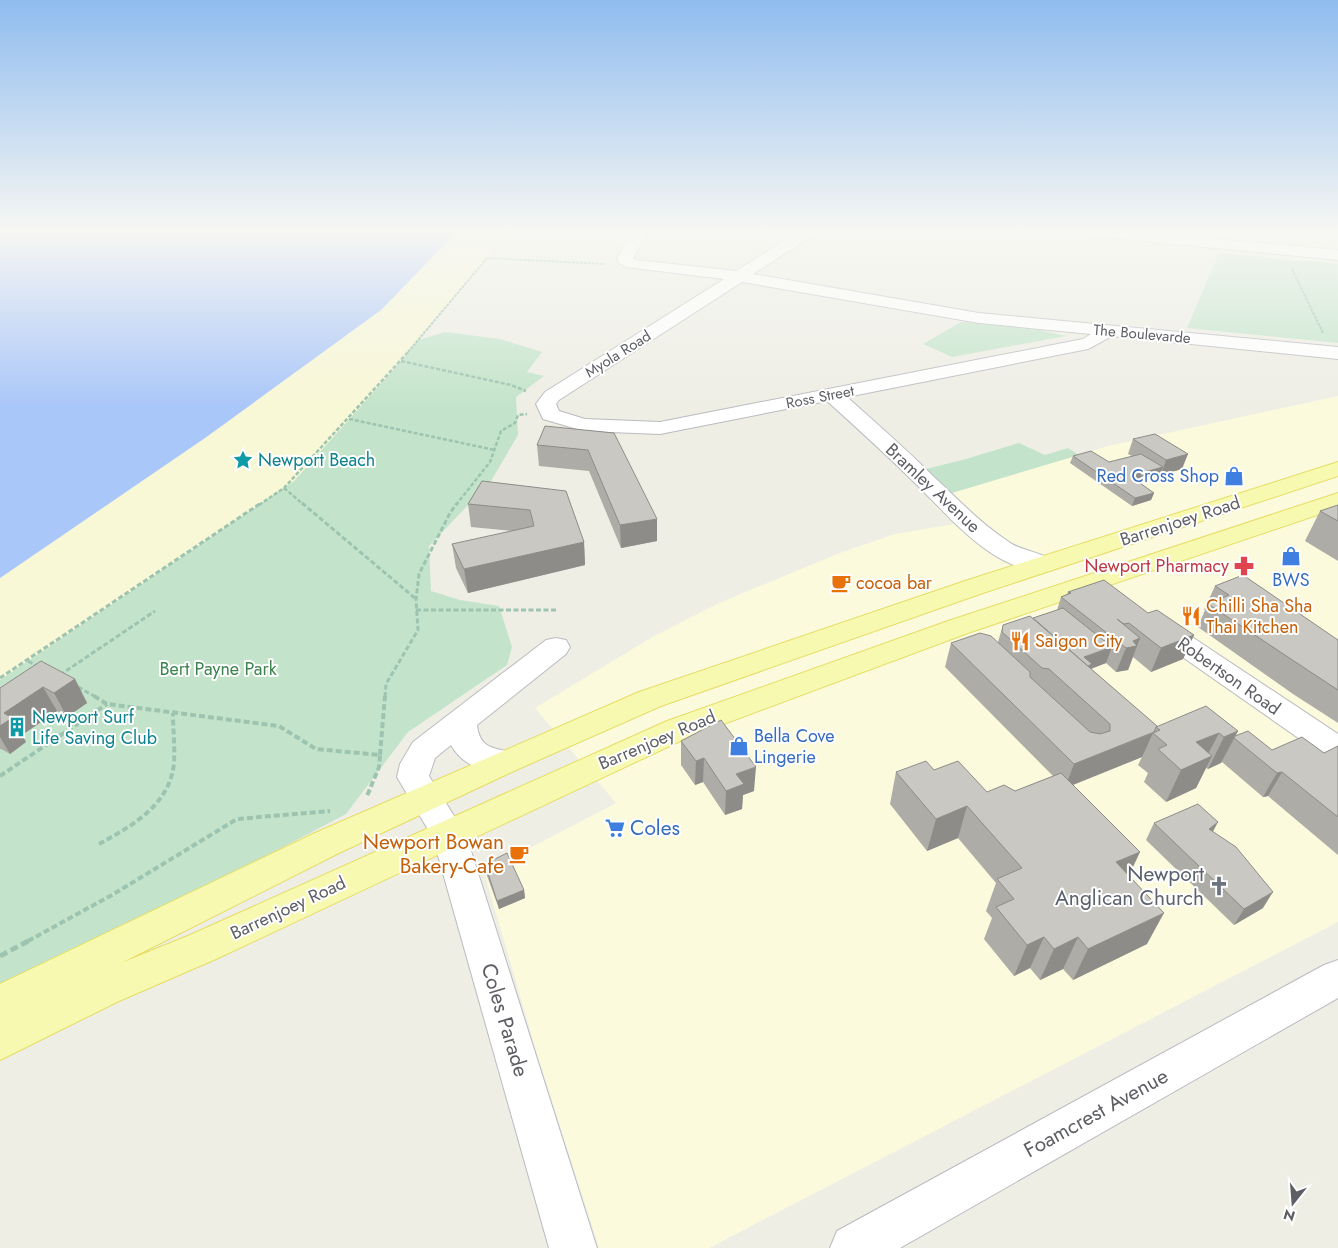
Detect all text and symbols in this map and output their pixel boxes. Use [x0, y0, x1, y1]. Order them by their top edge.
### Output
street label: The Boulevarde [1092, 319, 1192, 349]
street label: Myola Road [581, 325, 655, 383]
street label: Ross Street [784, 380, 856, 414]
street label: Bramley Avenue [880, 437, 986, 539]
place label: Newport Beach [258, 447, 375, 473]
place icon: Newport Beach [232, 449, 254, 471]
place label: Red Cross Shop [1097, 463, 1219, 489]
shop icon: Red Cross Shop [1223, 465, 1245, 487]
street label: Barrenjoey Road [1117, 489, 1243, 553]
shop icon: BWS [1280, 545, 1302, 567]
place label: Newport Pharmacy [1084, 553, 1229, 579]
pharmacy icon: Newport Pharmacy [1233, 555, 1255, 577]
place label: BWS [1272, 567, 1310, 593]
place label: cocoa bar [856, 570, 933, 596]
cafe icon: cocoa bar [830, 572, 852, 594]
place label: Chilli Sha Sha Thai Kitchen [1206, 593, 1312, 640]
restaurant icon: Chilli Sha Sha Thai Kitchen [1180, 605, 1202, 627]
place label: Saigon City [1035, 628, 1122, 654]
restaurant icon: Saigon City [1009, 630, 1031, 652]
street label: Robertson Road [1172, 631, 1286, 721]
park label: Bert Payne Park [159, 656, 277, 682]
place label: Newport Surf Life Saving Club [32, 704, 157, 751]
street label: Barrenjoey Road [594, 704, 720, 776]
building icon: Newport Surf Life Saving Club [6, 716, 28, 738]
place label: Bella Cove Lingerie [754, 723, 834, 770]
shop icon: Bella Cove Lingerie [728, 735, 750, 757]
place label: Coles [630, 813, 680, 843]
supermarket icon: Coles [604, 817, 626, 839]
place label: Newport Bowan Bakery-Cafe [363, 827, 504, 881]
cafe icon: Newport Bowan Bakery-Cafe [508, 843, 530, 865]
place label: Newport Anglican Church [1055, 859, 1204, 913]
street label: Barrenjoey Road [226, 870, 350, 946]
church icon: Newport Anglican Church [1208, 875, 1230, 897]
street label: Coles Parade [474, 960, 537, 1081]
street label: Foamcrest Avenue [1018, 1061, 1174, 1165]
north arrow [1268, 1178, 1318, 1228]
text: N [1281, 1204, 1297, 1227]

